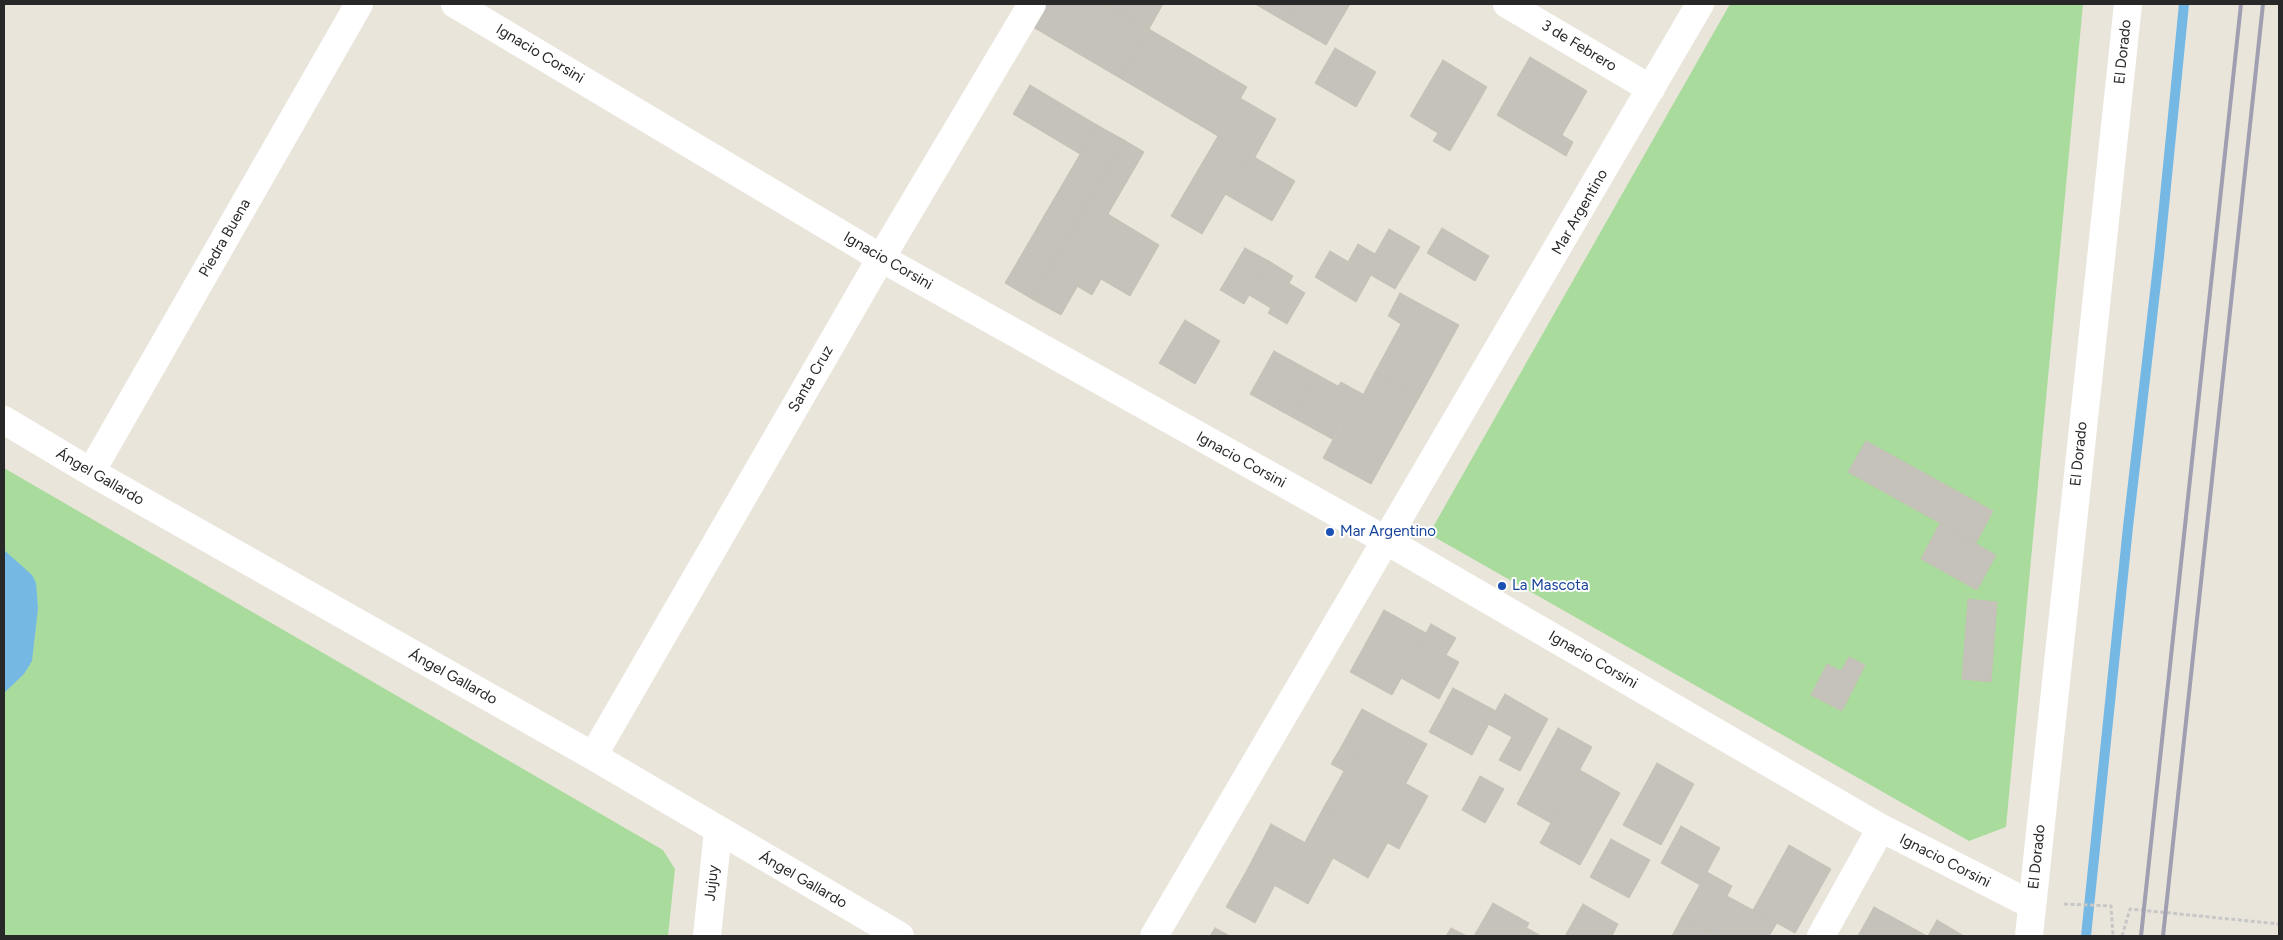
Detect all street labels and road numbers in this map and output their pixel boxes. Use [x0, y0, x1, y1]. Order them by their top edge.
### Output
street label: 3 de Febrero [1538, 16, 1620, 76]
street label: El Dorado [2111, 19, 2135, 85]
street label: Ignacio Corsini [493, 21, 587, 87]
street label: Mar Argentino [1548, 166, 1612, 258]
street label: Piedra Buena [195, 196, 255, 280]
street label: Ignacio Corsini [840, 228, 936, 294]
street label: Santa Cruz [785, 343, 837, 415]
street label: El Dorado [2067, 421, 2091, 487]
street label: Ignacio Corsini [1193, 428, 1289, 492]
street label: Ángel Gallardo [53, 445, 147, 509]
street label: Ignacio Corsini [1545, 627, 1641, 693]
street label: Ángel Gallardo [406, 645, 500, 709]
street label: El Dorado [2025, 824, 2049, 890]
street label: Ignacio Corsini [1896, 830, 1994, 892]
street label: Ángel Gallardo [756, 848, 850, 912]
street label: Jujuy [701, 864, 723, 902]

